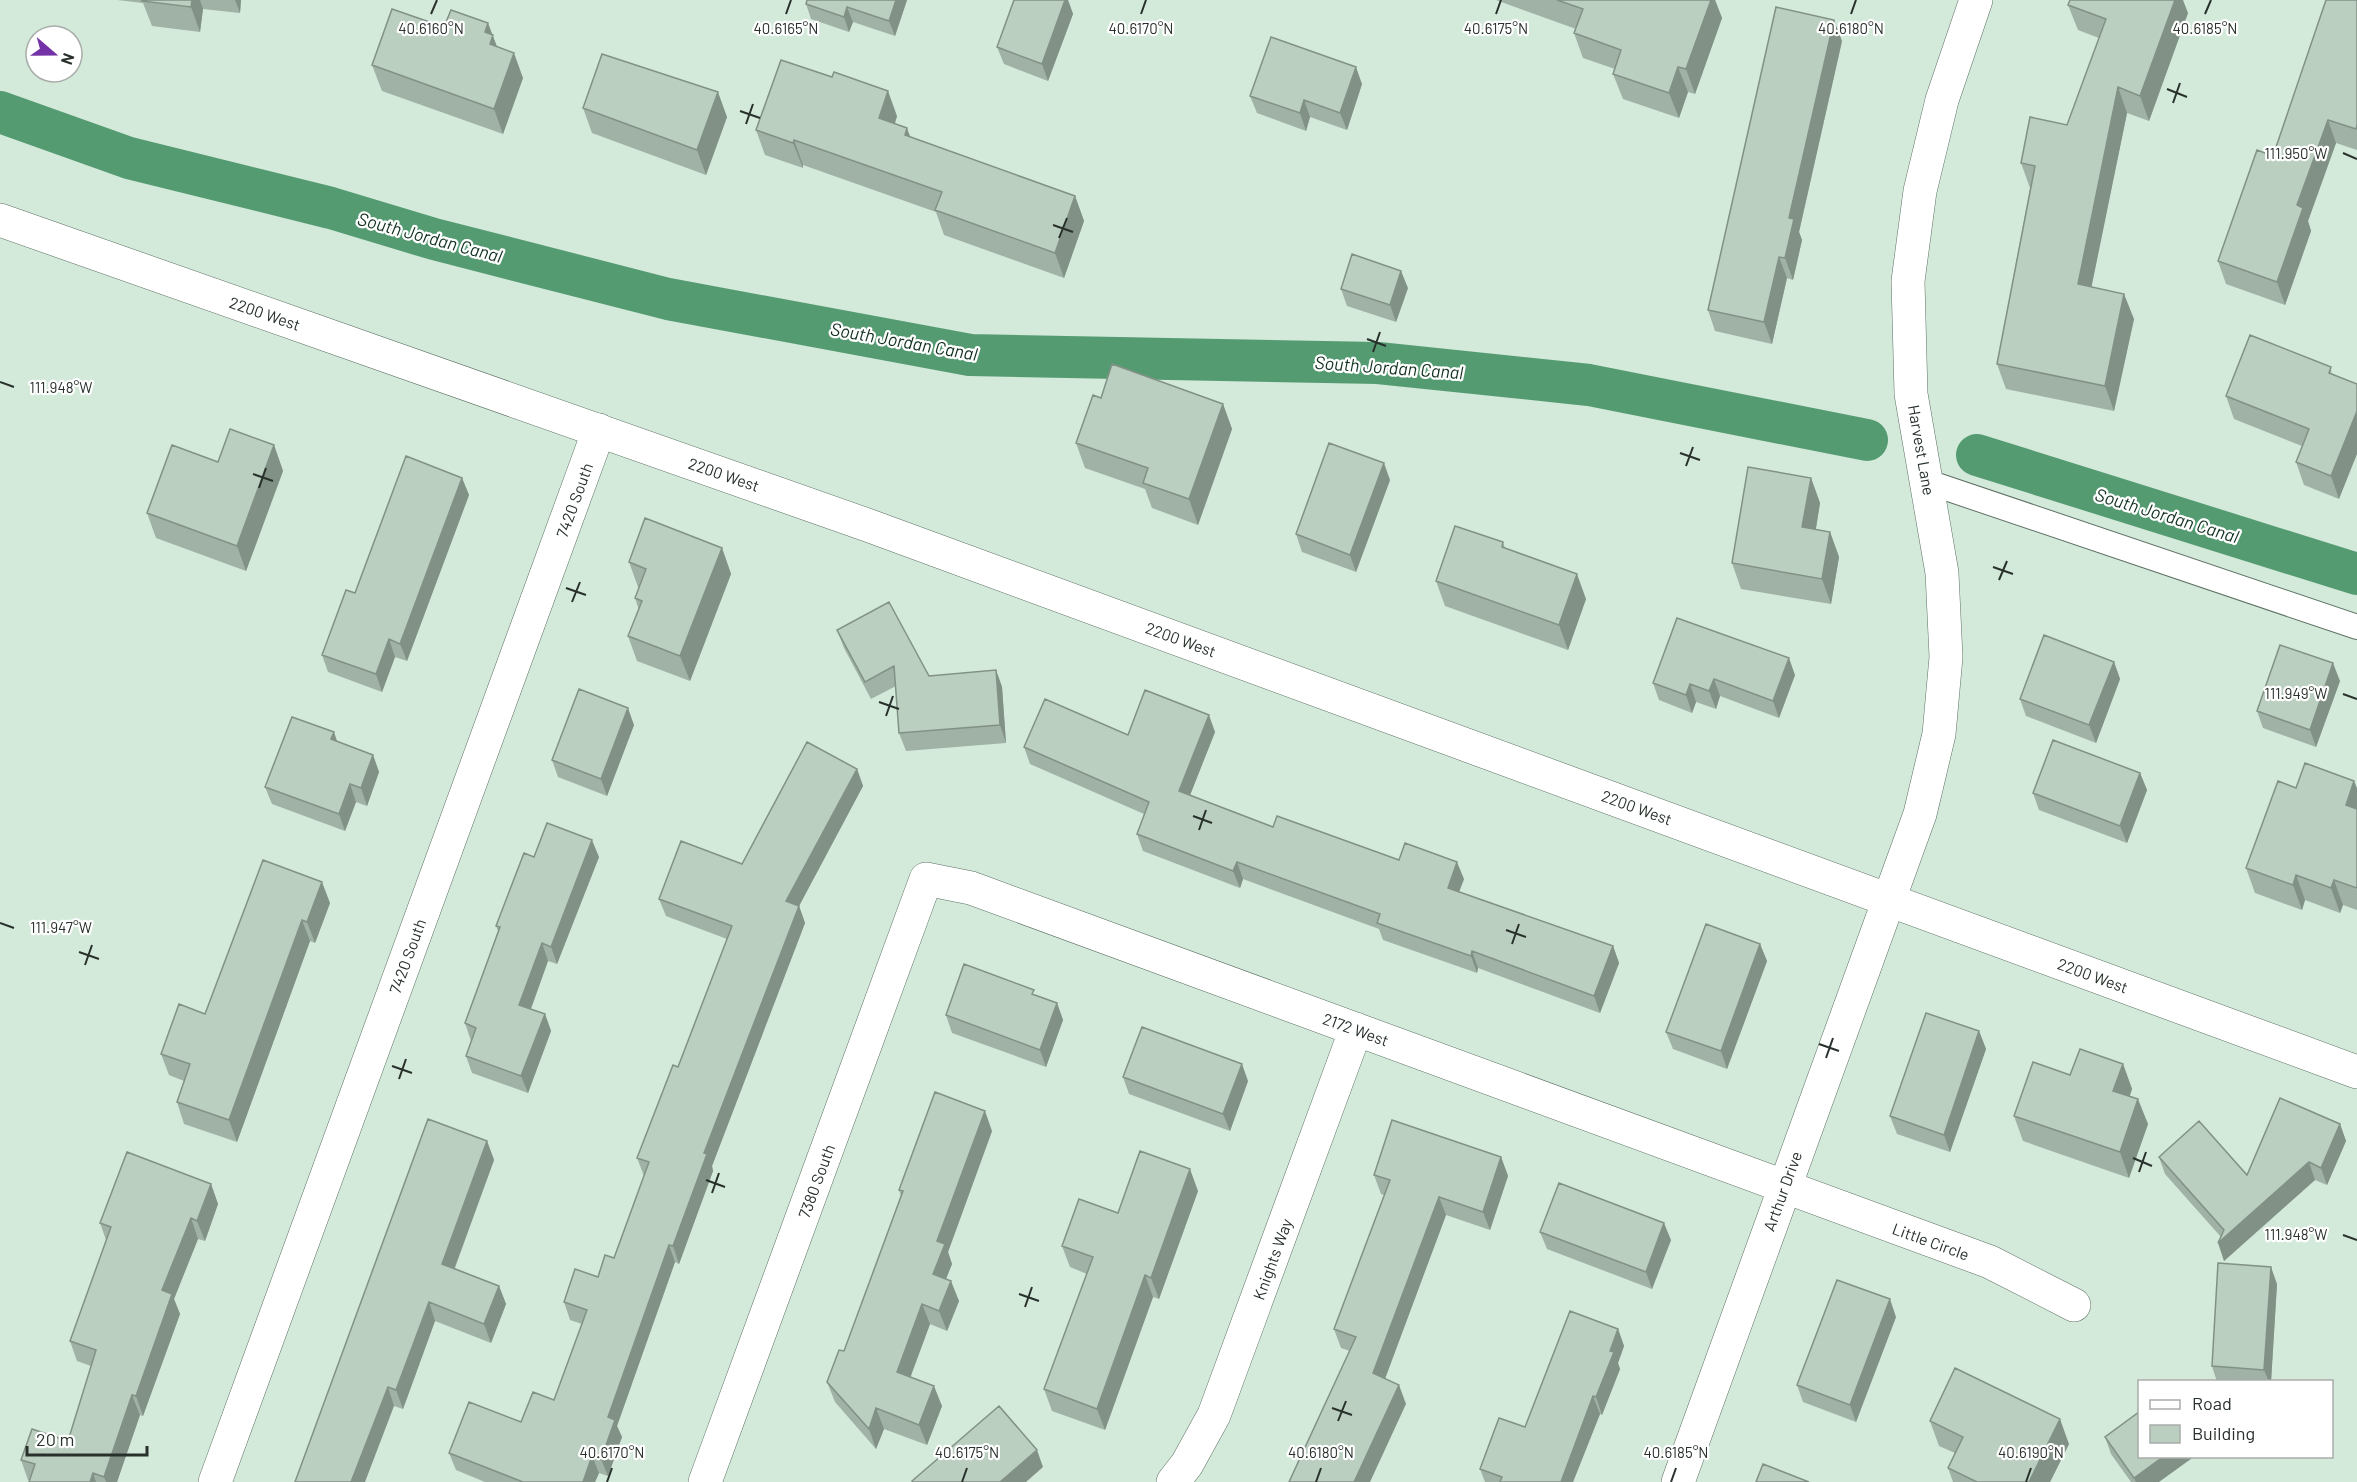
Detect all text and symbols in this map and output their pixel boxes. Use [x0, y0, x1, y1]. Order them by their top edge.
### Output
text: 40.6160°N [398, 19, 464, 37]
text: 40.6165°N [754, 19, 818, 37]
text: 40.6170°N [1108, 19, 1174, 37]
text: 40.6175°N [1464, 19, 1528, 37]
text: 40.6180°N [1818, 19, 1884, 37]
text: 40.6185°N [2173, 19, 2238, 37]
north arrow [24, 24, 84, 84]
text: N [58, 51, 79, 68]
text: 111.950°W [2265, 144, 2327, 162]
water label: South Jordan Canal [355, 207, 505, 267]
street label: 2200 West [227, 292, 303, 334]
water label: South Jordan Canal [829, 317, 979, 365]
water label: South Jordan Canal [1314, 351, 1464, 383]
text: 111.948°W [30, 378, 92, 396]
street label: Harvest Lane [1905, 403, 1939, 497]
street label: 2200 West [686, 453, 762, 495]
street label: 7420 South [552, 460, 596, 540]
water label: South Jordan Canal [2093, 483, 2241, 547]
street label: 2200 West [1143, 617, 1219, 661]
text: 111.949°W [2265, 684, 2327, 702]
street label: 2200 West [1599, 785, 1675, 829]
street label: 7420 South [385, 916, 429, 996]
text: 111.947°W [30, 918, 92, 936]
street label: 2200 West [2055, 953, 2131, 997]
street label: 2172 West [1321, 1008, 1391, 1050]
street label: 7380 South [794, 1141, 838, 1221]
street label: Arthur Drive [1759, 1149, 1805, 1233]
street label: Knights Way [1249, 1215, 1296, 1302]
street label: Little Circle [1890, 1218, 1972, 1264]
text: 111.948°W [2265, 1225, 2327, 1243]
legend [2138, 1380, 2333, 1458]
text: Road [2192, 1392, 2232, 1414]
scale bar [27, 1419, 147, 1457]
text: Building [2192, 1422, 2255, 1444]
text: 20 m [36, 1428, 74, 1450]
text: 40.6170°N [579, 1443, 645, 1461]
text: 40.6175°N [935, 1443, 999, 1461]
text: 40.6180°N [1288, 1443, 1354, 1461]
text: 40.6185°N [1644, 1443, 1709, 1461]
text: 40.6190°N [1998, 1443, 2064, 1461]

